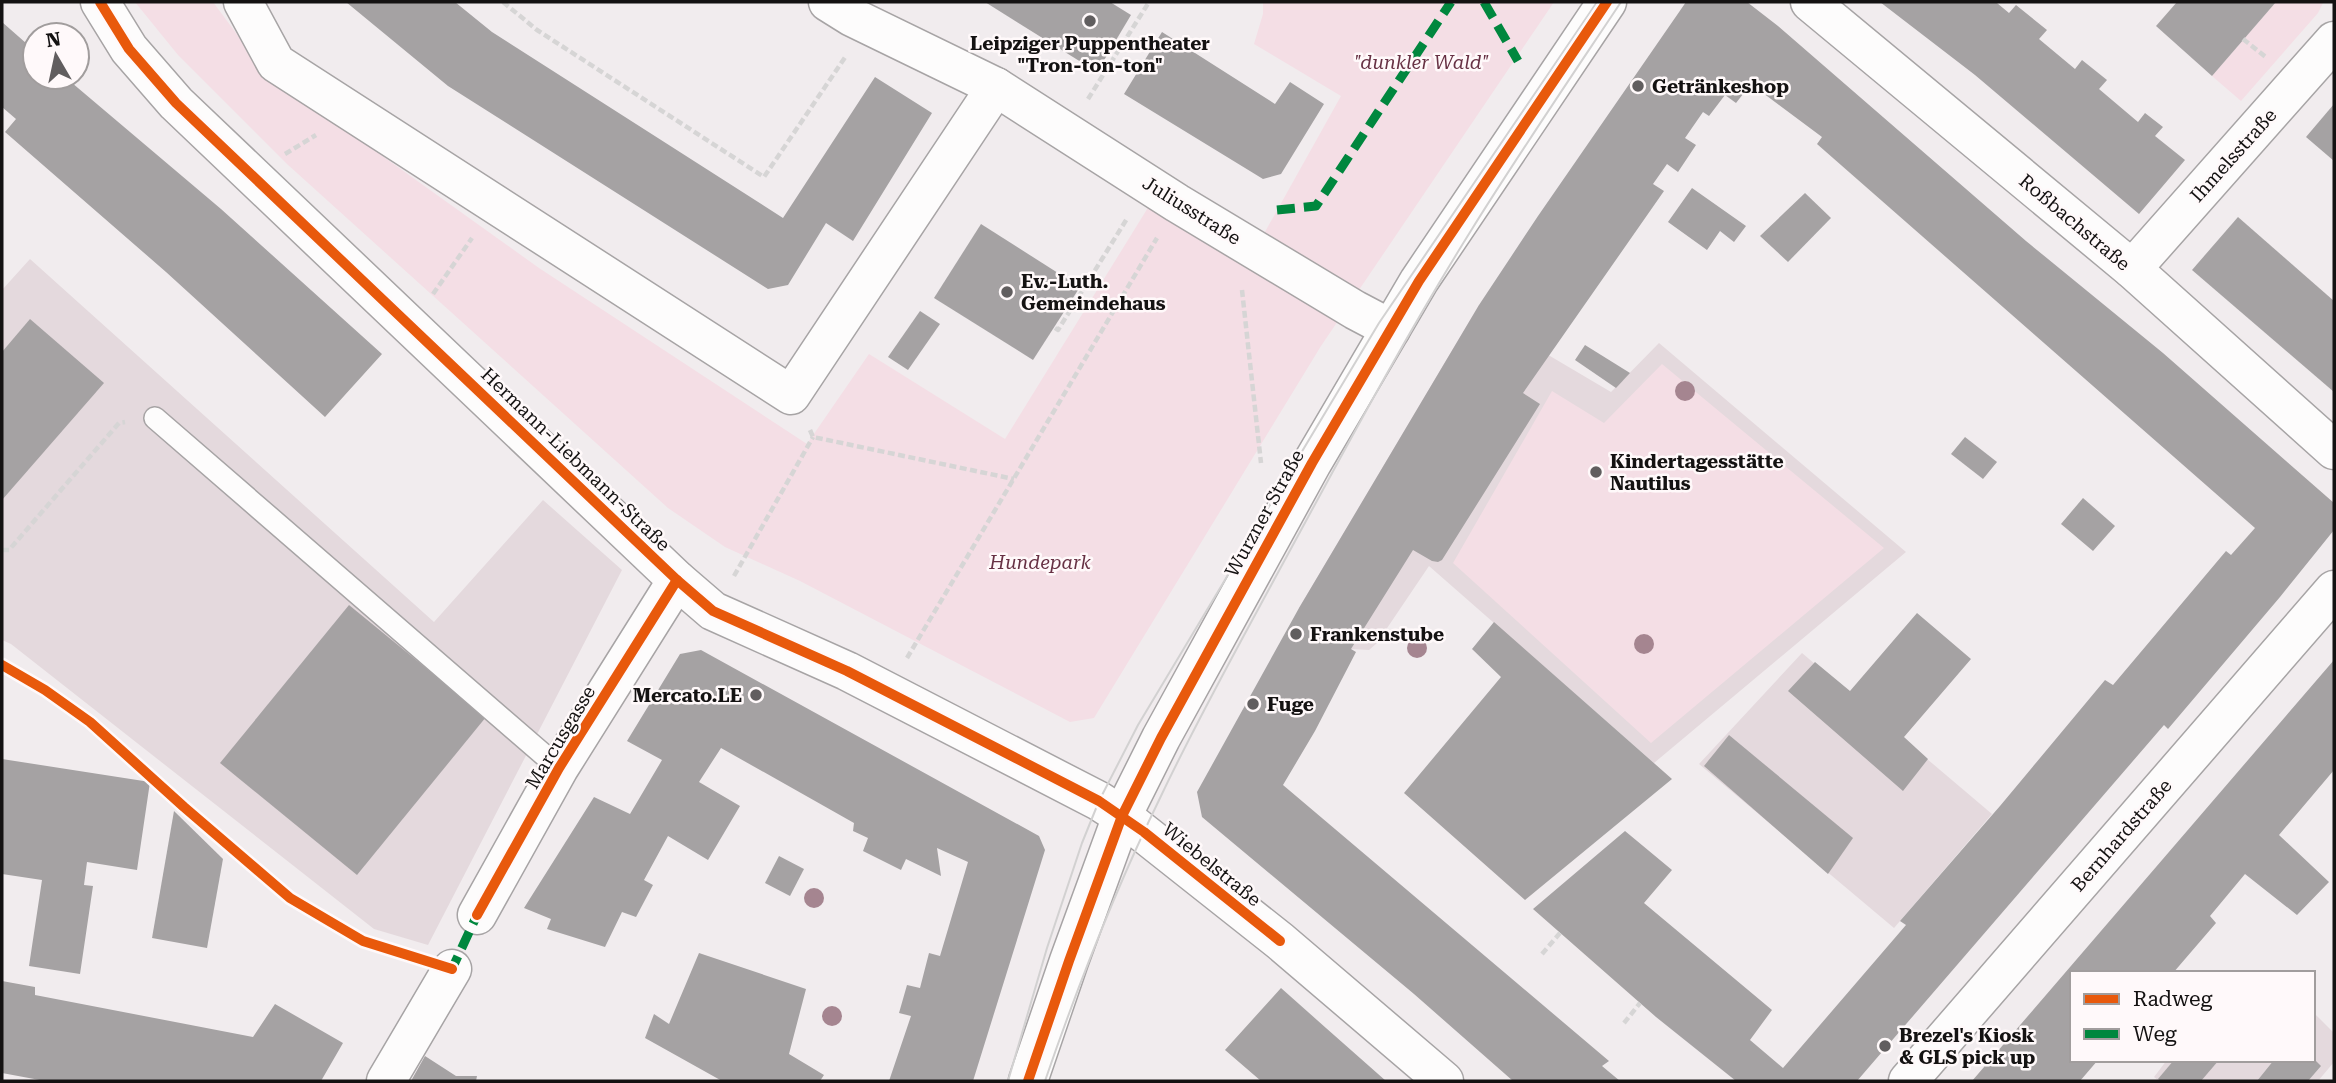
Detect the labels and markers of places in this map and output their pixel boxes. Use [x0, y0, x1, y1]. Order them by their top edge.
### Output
marker: Leipziger Puppentheater "Tron-ton-ton" [1082, 13, 1098, 29]
place label: Leipziger Puppentheater "Tron-ton-ton" [970, 32, 1210, 77]
place label: Getränkeshop [1652, 75, 1789, 98]
marker: Getränkeshop [1630, 78, 1646, 94]
place label: Ev.-Luth. Gemeindehaus [1021, 270, 1166, 315]
marker: Ev.-Luth. Gemeindehaus [999, 284, 1015, 300]
place label: Kindertagesstätte Nautilus [1610, 450, 1784, 495]
marker: Kindertagesstätte Nautilus [1588, 464, 1604, 480]
place label: Frankenstube [1310, 623, 1444, 646]
marker: Frankenstube [1288, 626, 1304, 642]
place label: Mercato.LE [633, 684, 742, 707]
marker: Mercato.LE [748, 687, 764, 703]
place label: Fuge [1267, 693, 1314, 716]
marker: Fuge [1245, 696, 1261, 712]
place label: Brezel's Kiosk & GLS pick up [1899, 1024, 2036, 1069]
marker: Brezel's Kiosk & GLS pick up [1877, 1038, 1893, 1054]

